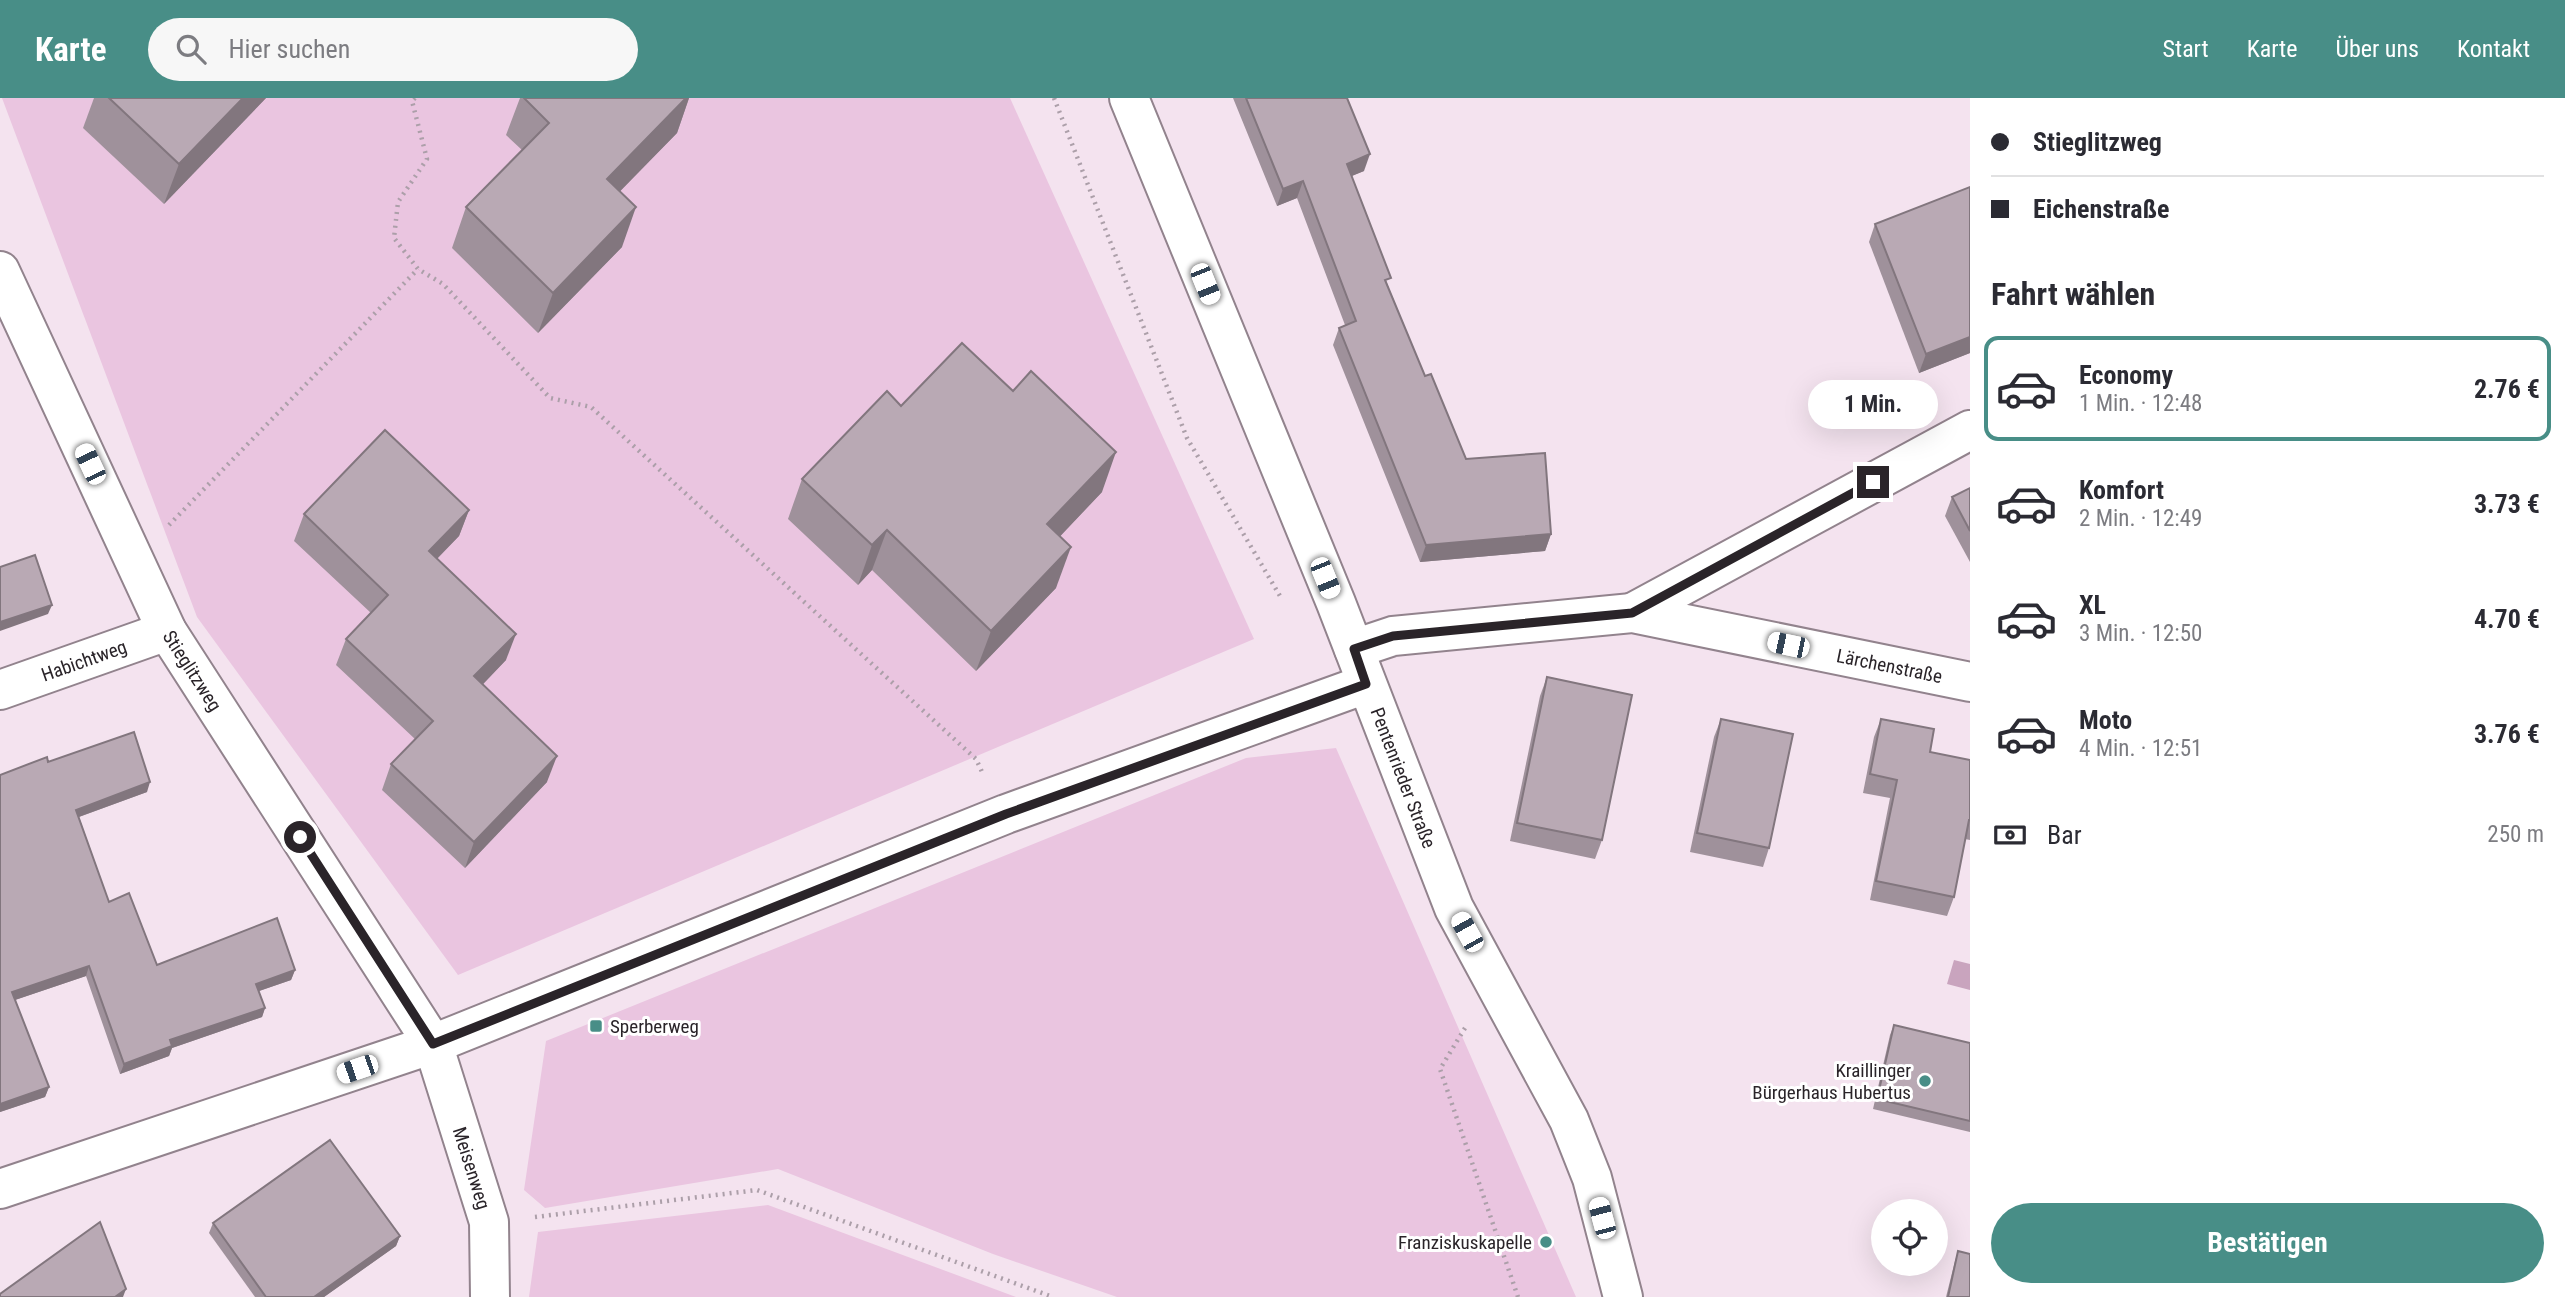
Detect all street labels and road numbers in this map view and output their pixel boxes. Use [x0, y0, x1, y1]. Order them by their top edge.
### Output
street label: Stieglitzweg [158, 626, 227, 715]
street label: Habichtweg [38, 635, 130, 686]
street label: Lärchenstraße [1835, 644, 1945, 688]
street label: Pentenrieder Straße [1366, 704, 1441, 851]
street label: Meisenweg [448, 1124, 496, 1212]

